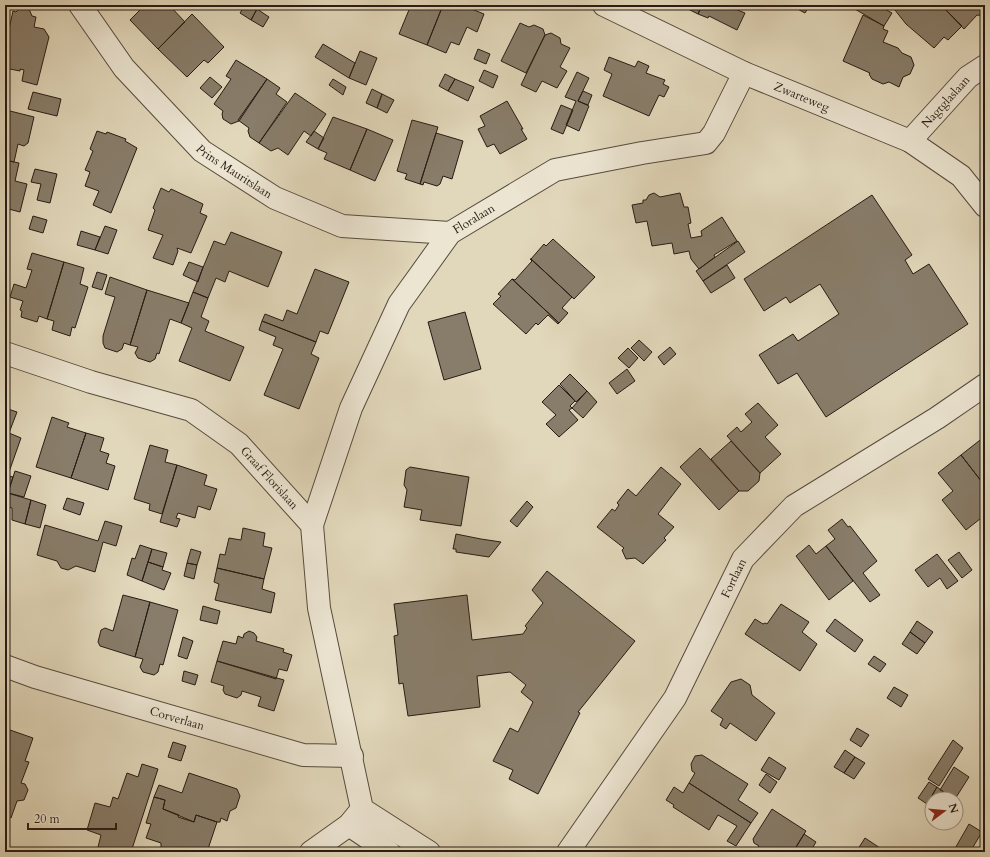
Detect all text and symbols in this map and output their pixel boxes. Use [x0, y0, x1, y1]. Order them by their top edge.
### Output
street label: Nagtglaslaan [918, 72, 974, 131]
street label: Zwarteweg [771, 78, 832, 115]
street label: Prins Mauritslaan [192, 141, 276, 202]
street label: Floralaan [450, 200, 498, 238]
street label: Graaf Florislaan [237, 443, 302, 513]
street label: Fortlaan [717, 556, 750, 600]
street label: Corverlaan [148, 703, 207, 734]
north arrow [924, 791, 964, 831]
text: N [945, 802, 962, 815]
scale bar [28, 805, 116, 831]
text: 20 m [34, 811, 61, 827]

